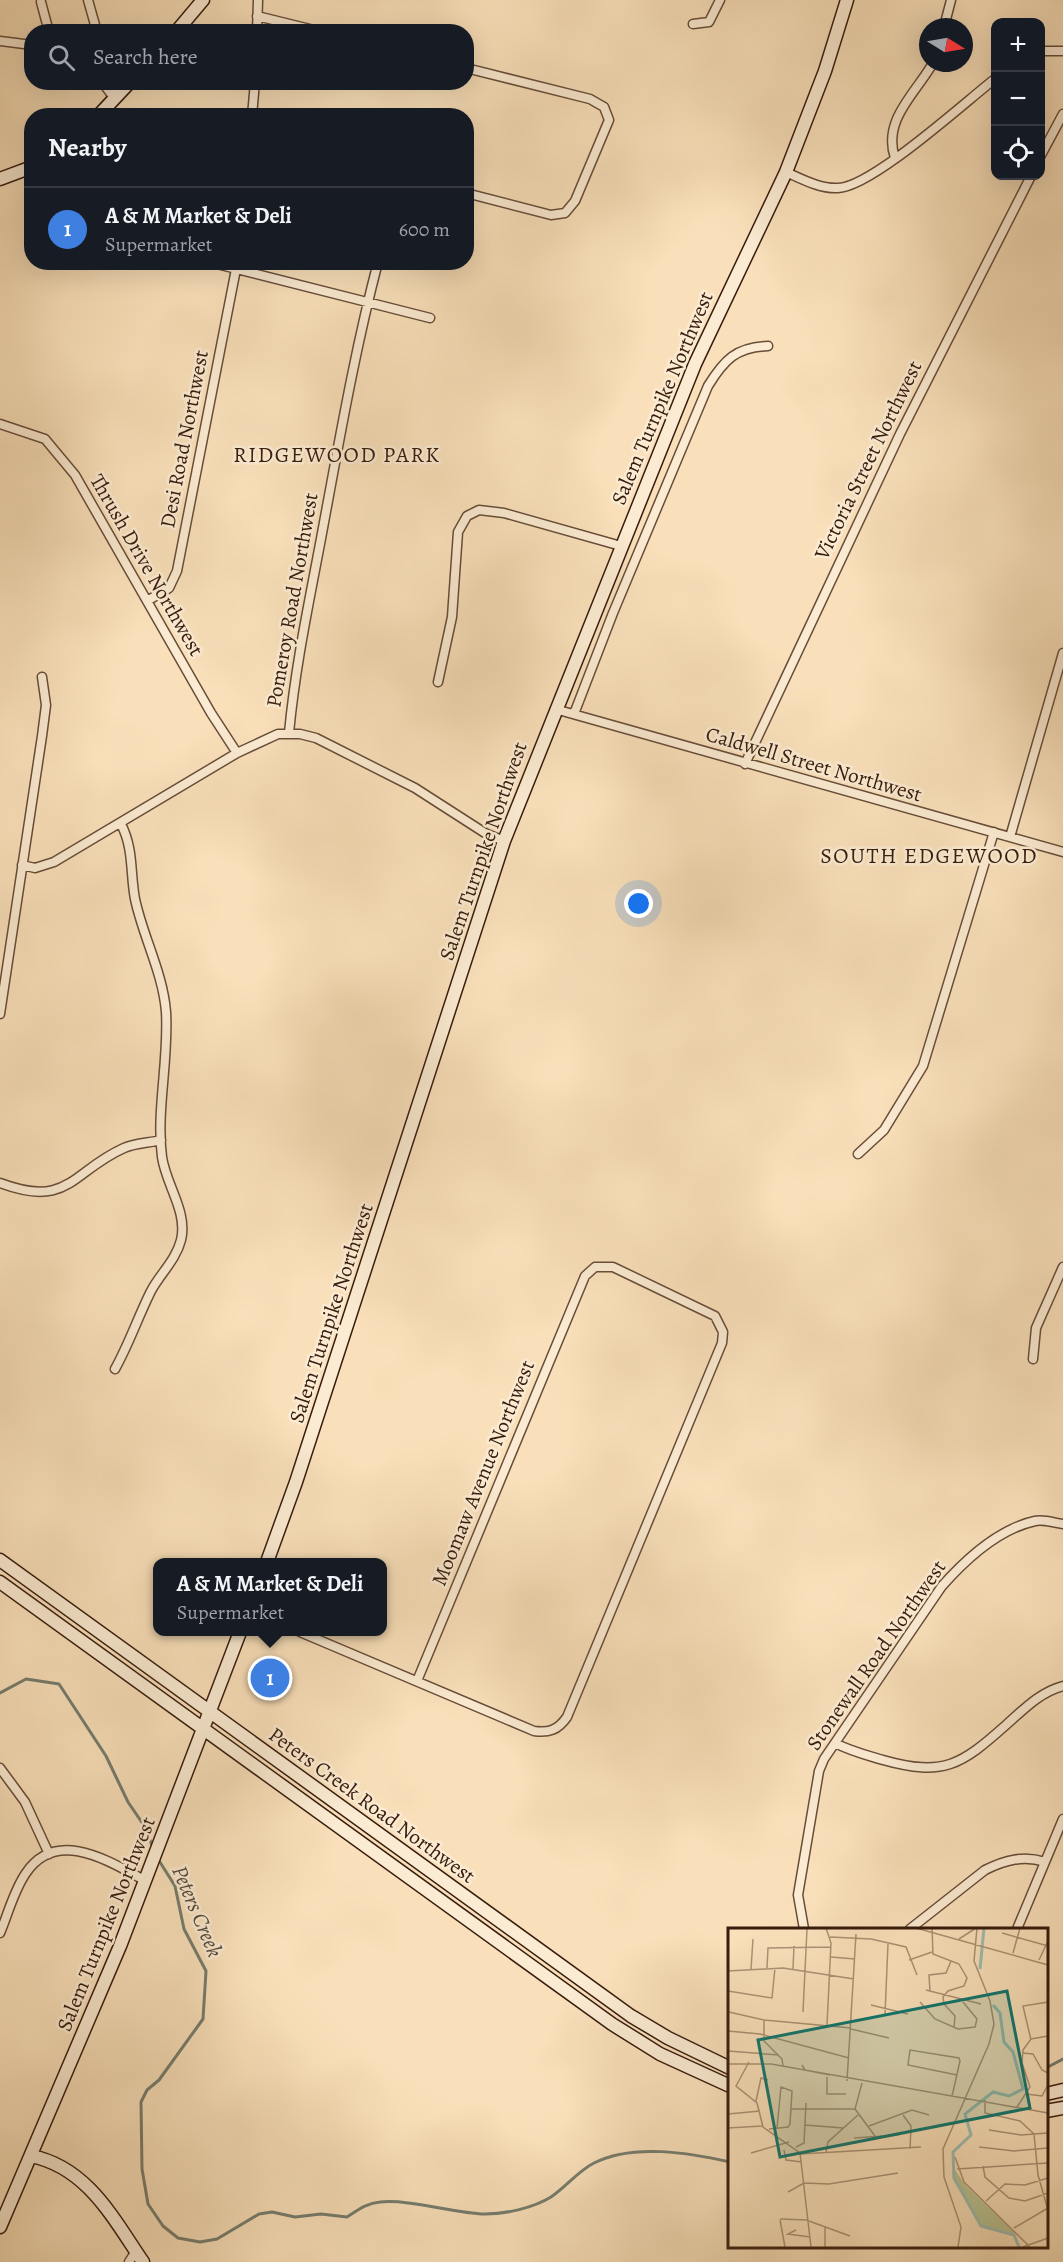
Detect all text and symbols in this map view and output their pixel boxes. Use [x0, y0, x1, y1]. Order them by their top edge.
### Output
north arrow [919, 18, 973, 72]
map controls [991, 18, 1045, 180]
button: + [991, 18, 1045, 72]
search box [24, 24, 474, 90]
icon: search [45, 41, 78, 74]
text: Search here [93, 42, 198, 72]
button: − [991, 72, 1045, 126]
button: locate [991, 126, 1045, 180]
text: Nearby [48, 130, 127, 165]
text: A & M Market & Deli [105, 201, 292, 231]
text: 1 [64, 216, 71, 243]
text: 600 m [399, 216, 450, 243]
text: Supermarket [105, 231, 212, 258]
street label: Salem Turnpike Northwest [604, 287, 720, 509]
street label: Desi Road Northwest [153, 348, 215, 530]
street label: Victoria Street Northwest [807, 356, 928, 565]
district label: RIDGEWOOD PARK [233, 440, 441, 470]
street label: Thrush Drive Northwest [84, 469, 211, 661]
street label: Pomeroy Road Northwest [259, 490, 325, 710]
street label: Caldwell Street Northwest [703, 720, 925, 808]
street label: Salem Turnpike Northwest [432, 738, 534, 964]
district label: SOUTH EDGEWOOD [820, 841, 1038, 871]
your location [624, 889, 653, 918]
street label: Salem Turnpike Northwest [282, 1200, 380, 1426]
street label: Moomaw Avenue Northwest [425, 1356, 541, 1590]
street label: Stonewall Road Northwest [800, 1554, 952, 1756]
popup [153, 1558, 387, 1636]
text: A & M Market & Deli [177, 1569, 363, 1599]
text: Supermarket [177, 1599, 284, 1626]
pin: 1 [250, 1656, 290, 1700]
street label: Peters Creek Road Northwest [263, 1720, 481, 1890]
street label: Salem Turnpike Northwest [50, 1812, 162, 2035]
water label: Peters Creek [164, 1861, 230, 1962]
inset map [728, 1928, 1048, 2247]

